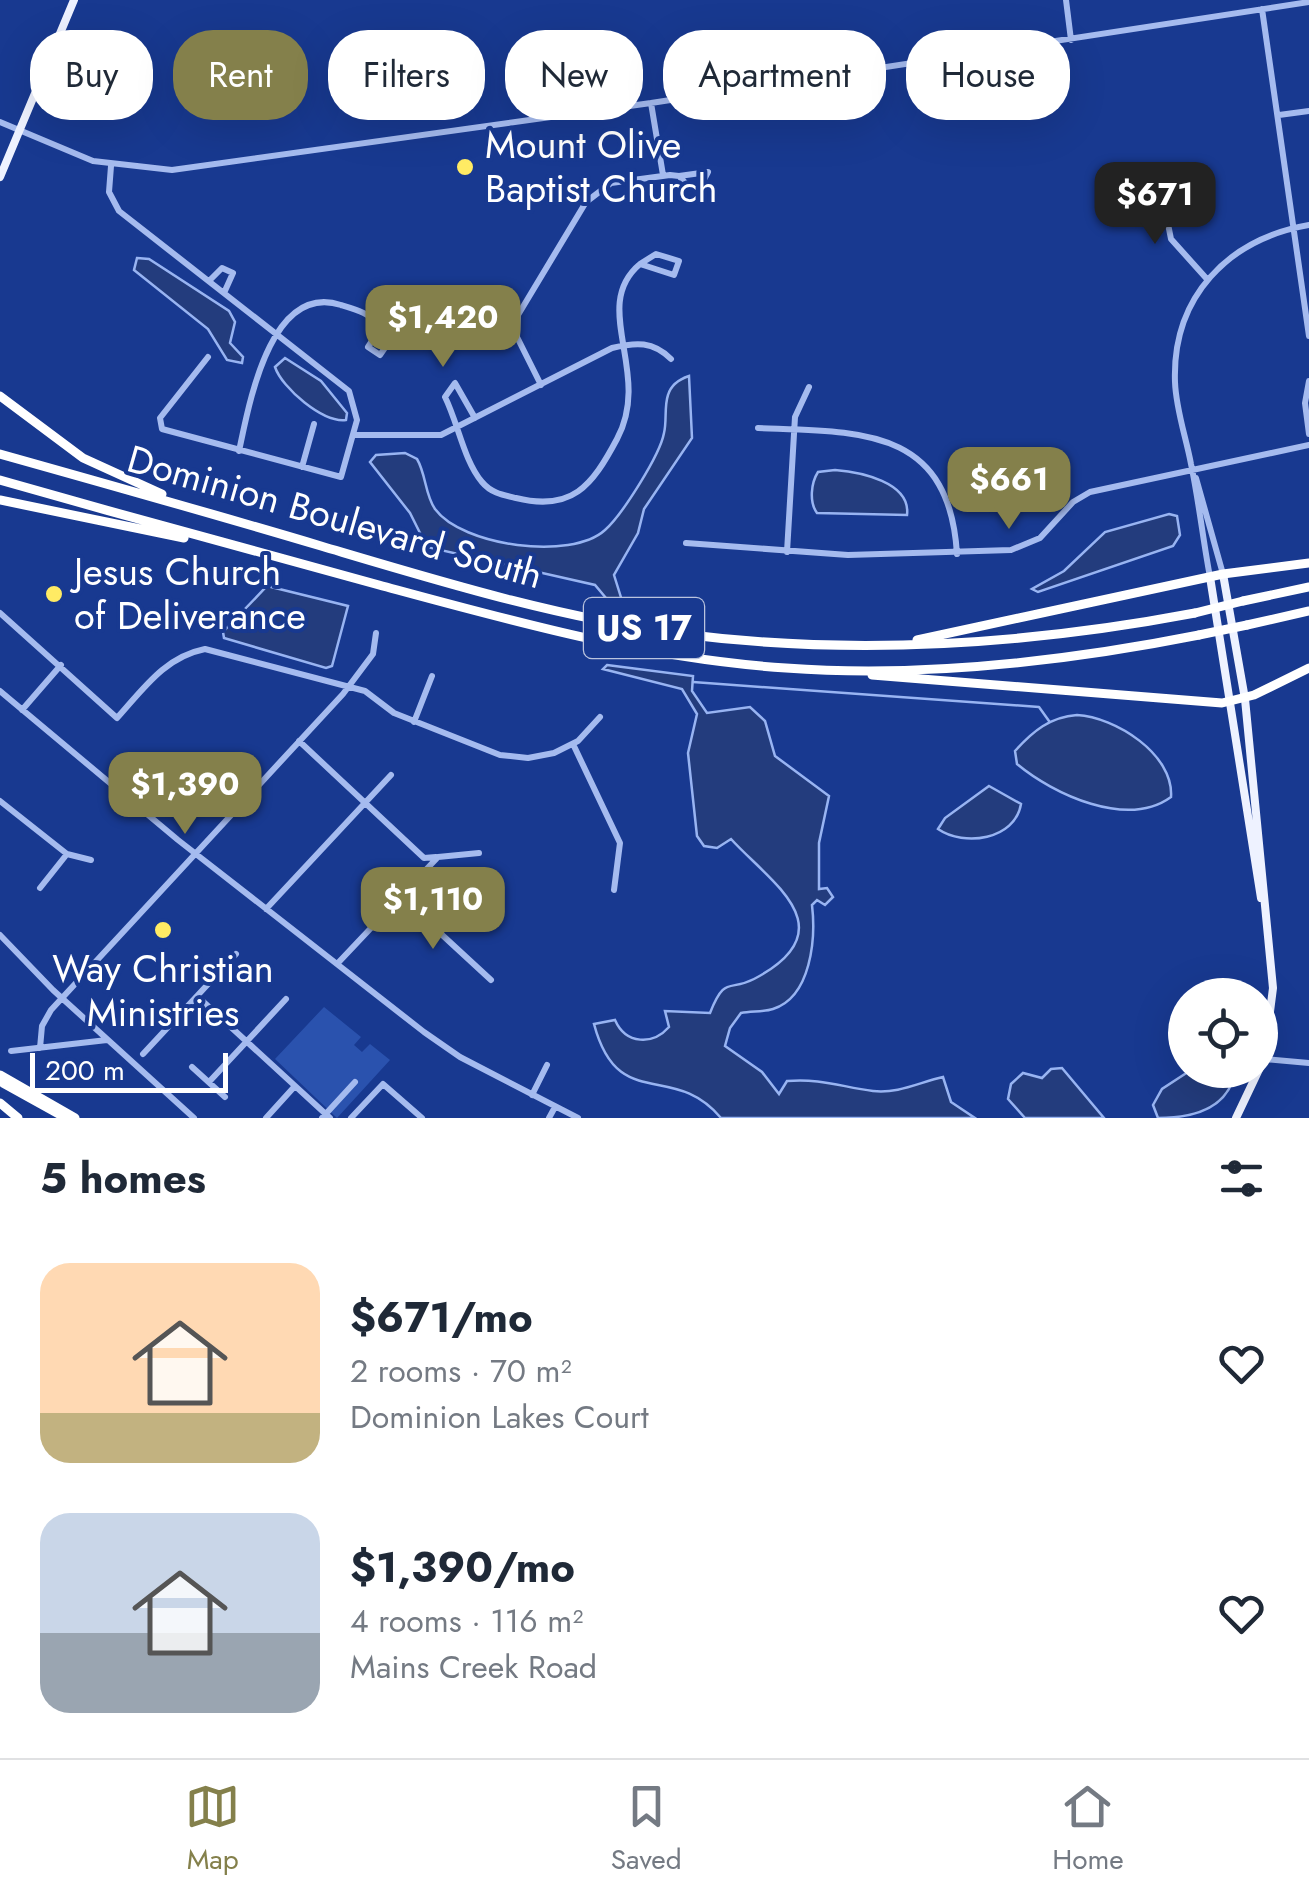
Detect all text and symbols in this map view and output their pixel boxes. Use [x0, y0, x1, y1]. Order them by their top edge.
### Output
chip: Buy [30, 30, 153, 120]
chip: Rent [173, 30, 308, 120]
chip: Filters [328, 30, 485, 120]
chip: New [505, 30, 643, 120]
chip: Apartment [663, 30, 886, 120]
chip: House [906, 30, 1070, 120]
place label: Mount Olive Baptist Church [485, 117, 718, 216]
marker: Mount Olive Baptist Church [454, 156, 476, 178]
pin: $671 [1096, 162, 1214, 247]
text: $671 [1117, 171, 1193, 217]
pin: $1,420 [362, 285, 524, 370]
text: $1,420 [387, 294, 499, 340]
street label: Dominion Boulevard South [121, 431, 549, 602]
pin: $661 [950, 447, 1068, 532]
text: $661 [969, 456, 1049, 502]
place label: Jesus Church of Deliverance [69, 544, 306, 643]
marker: Jesus Church of Deliverance [43, 583, 65, 605]
road number: US 17 [584, 598, 704, 658]
pin: $1,390 [104, 752, 266, 837]
text: $1,390 [130, 761, 240, 807]
pin: $1,110 [352, 867, 514, 952]
text: $1,110 [383, 876, 483, 922]
marker: Way Christian Ministries [152, 919, 174, 941]
place label: Way Christian Ministries [52, 941, 274, 1040]
map controls [1168, 978, 1278, 1088]
button: locate [1168, 978, 1278, 1088]
scale bar [30, 1048, 228, 1092]
text: 200 m [45, 1050, 125, 1091]
text: 5 homes [40, 1148, 206, 1209]
icon: filters [1214, 1151, 1269, 1206]
text: $671/mo [350, 1287, 533, 1348]
icon: home [120, 1303, 240, 1423]
icon: heart [1214, 1336, 1269, 1391]
text: 2 rooms · 70 m² [350, 1348, 572, 1394]
text: Dominion Lakes Court [350, 1394, 649, 1440]
text: $1,390/mo [350, 1537, 575, 1598]
icon: home [120, 1553, 240, 1673]
icon: heart [1214, 1586, 1269, 1641]
text: 4 rooms · 116 m² [350, 1598, 583, 1644]
text: Mains Creek Road [350, 1644, 597, 1690]
tab: Map [185, 1779, 240, 1880]
tab: Saved [611, 1779, 682, 1880]
tab: Home [1052, 1779, 1124, 1880]

